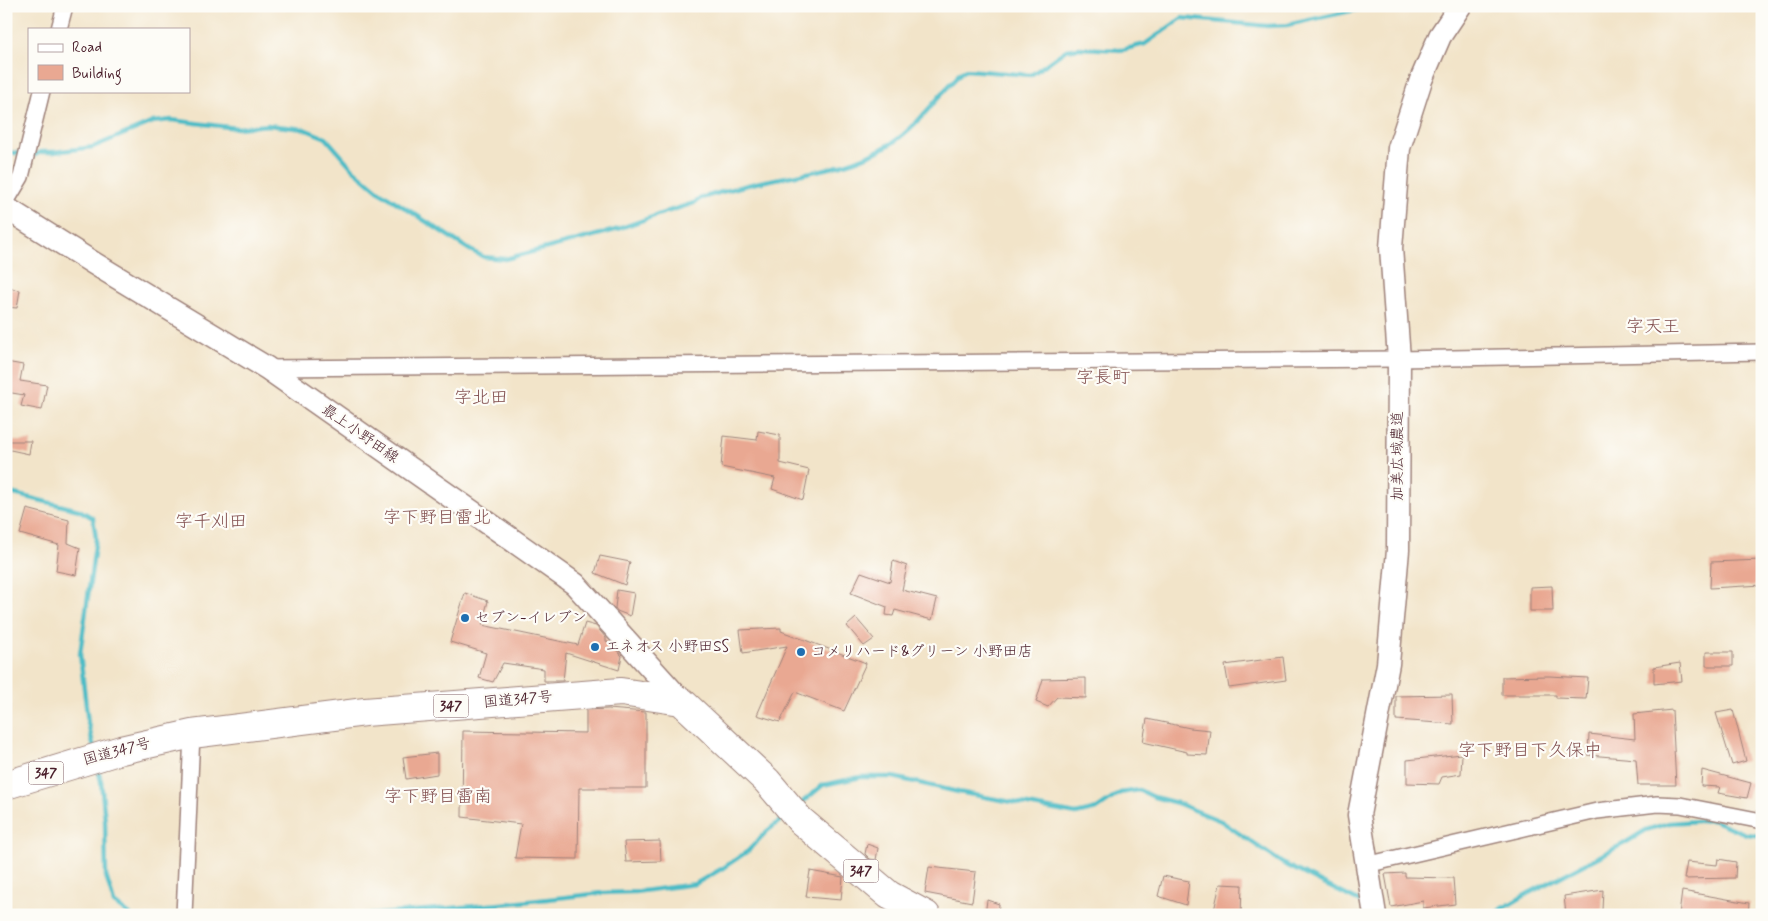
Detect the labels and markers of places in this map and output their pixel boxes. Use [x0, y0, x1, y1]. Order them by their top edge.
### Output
place label: セブン-イレブン [475, 608, 587, 628]
marker: セブン-イレブン [459, 612, 471, 624]
place label: エネオス 小野田SS [605, 637, 729, 657]
marker: エネオス 小野田SS [589, 641, 601, 653]
place label: コメリハード&グリーン 小野田店 [811, 642, 1033, 662]
marker: コメリハード&グリーン 小野田店 [795, 646, 807, 658]

